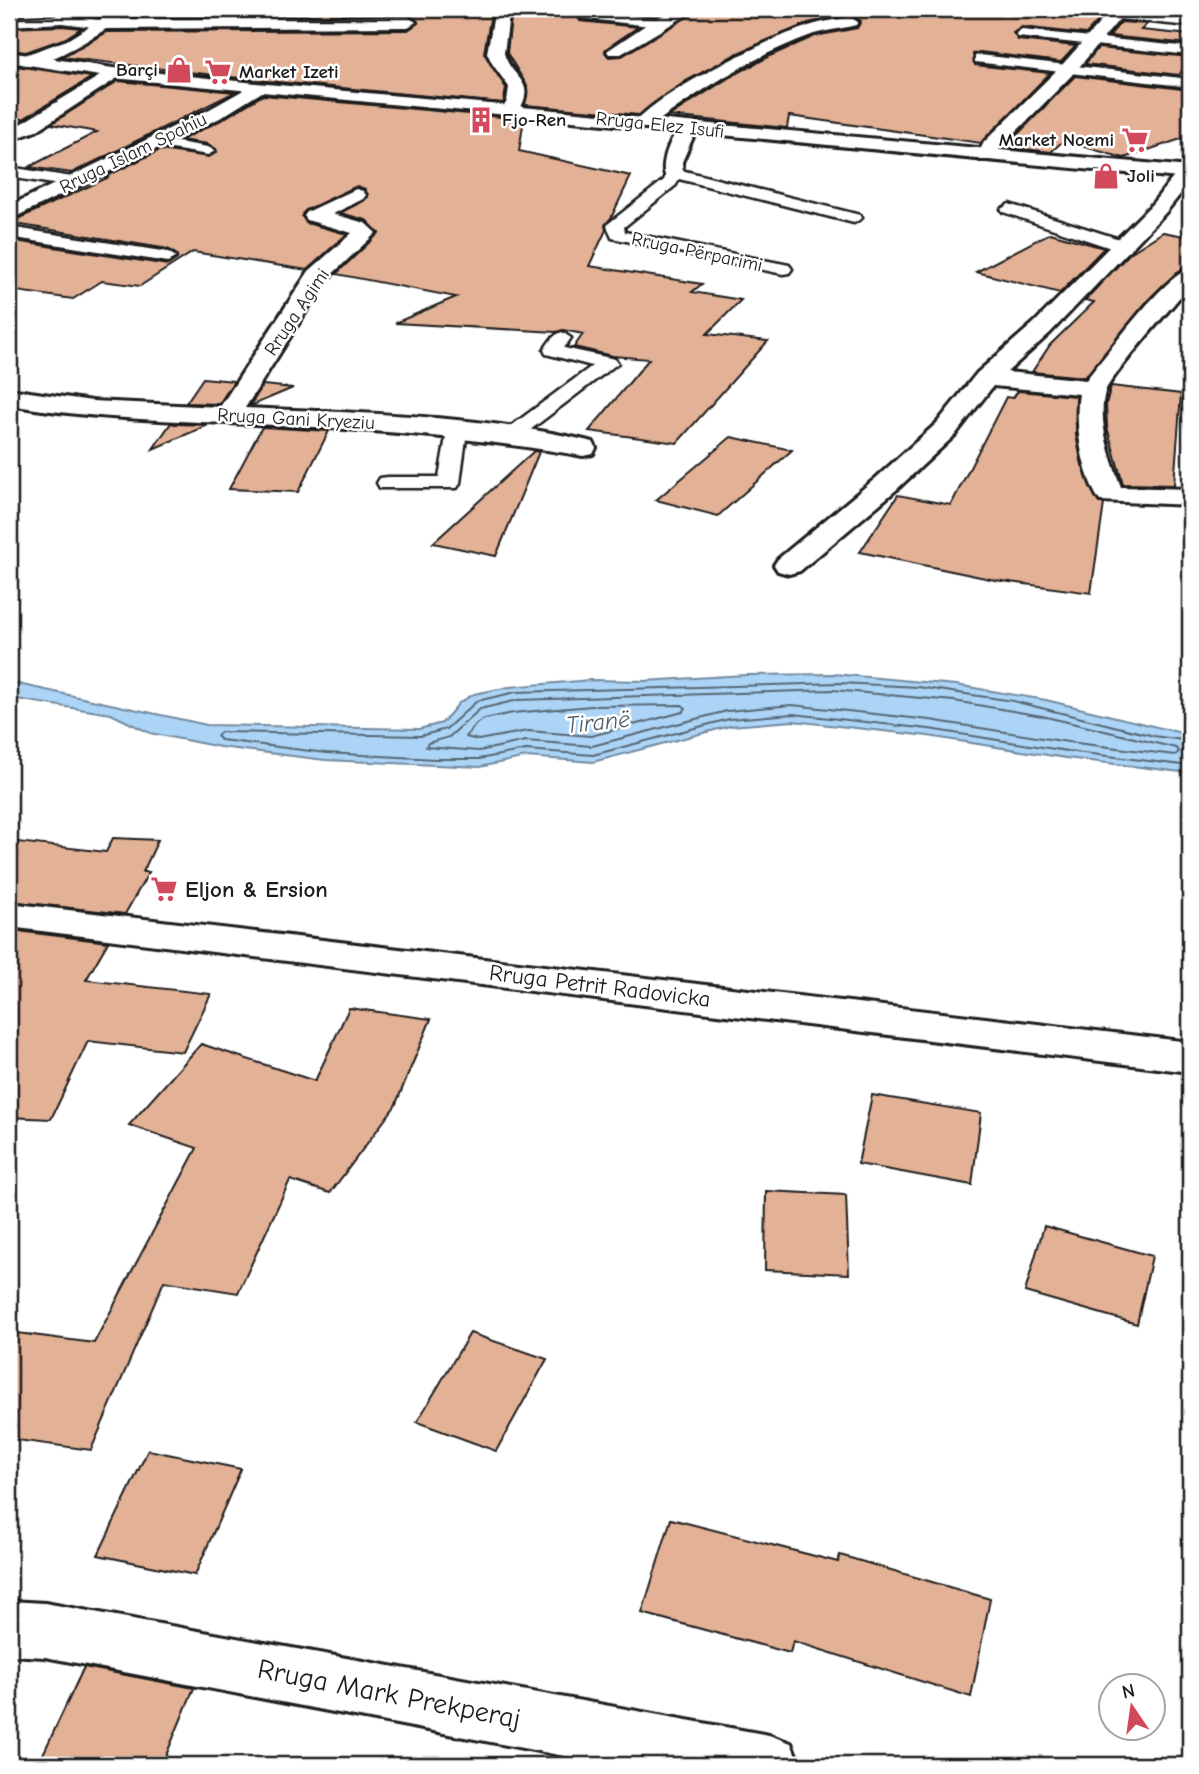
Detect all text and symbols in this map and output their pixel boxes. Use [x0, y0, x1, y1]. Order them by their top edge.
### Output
shop icon: Barçi [164, 55, 194, 85]
supermarket icon: Market Izeti [203, 57, 233, 87]
place label: Barçi [116, 59, 158, 81]
place label: Market Izeti [239, 61, 339, 83]
building icon: Fjo-Ren [466, 105, 496, 135]
street label: Rruga Elez Isufi [595, 107, 725, 143]
street label: Rruga Islam Spahiu [56, 108, 210, 198]
place label: Fjo-Ren [502, 109, 566, 131]
supermarket icon: Market Noemi [1120, 125, 1150, 155]
place label: Market Noemi [999, 129, 1114, 151]
shop icon: Joli [1091, 161, 1121, 191]
place label: Joli [1127, 165, 1155, 187]
street label: Rruga Përparimi [629, 227, 765, 277]
street label: Rruga Agimi [260, 264, 334, 360]
street label: Rruga Gani Kryeziu [217, 404, 375, 434]
water label: Tiranë [565, 705, 631, 739]
supermarket icon: Eljon & Ersion [149, 874, 179, 904]
place label: Eljon & Ersion [185, 876, 328, 903]
street label: Rruga Petrit Radovicka [488, 959, 712, 1013]
street label: Rruga Mark Prekperaj [255, 1653, 523, 1735]
north arrow [1098, 1672, 1168, 1742]
text: N [1120, 1679, 1137, 1704]

